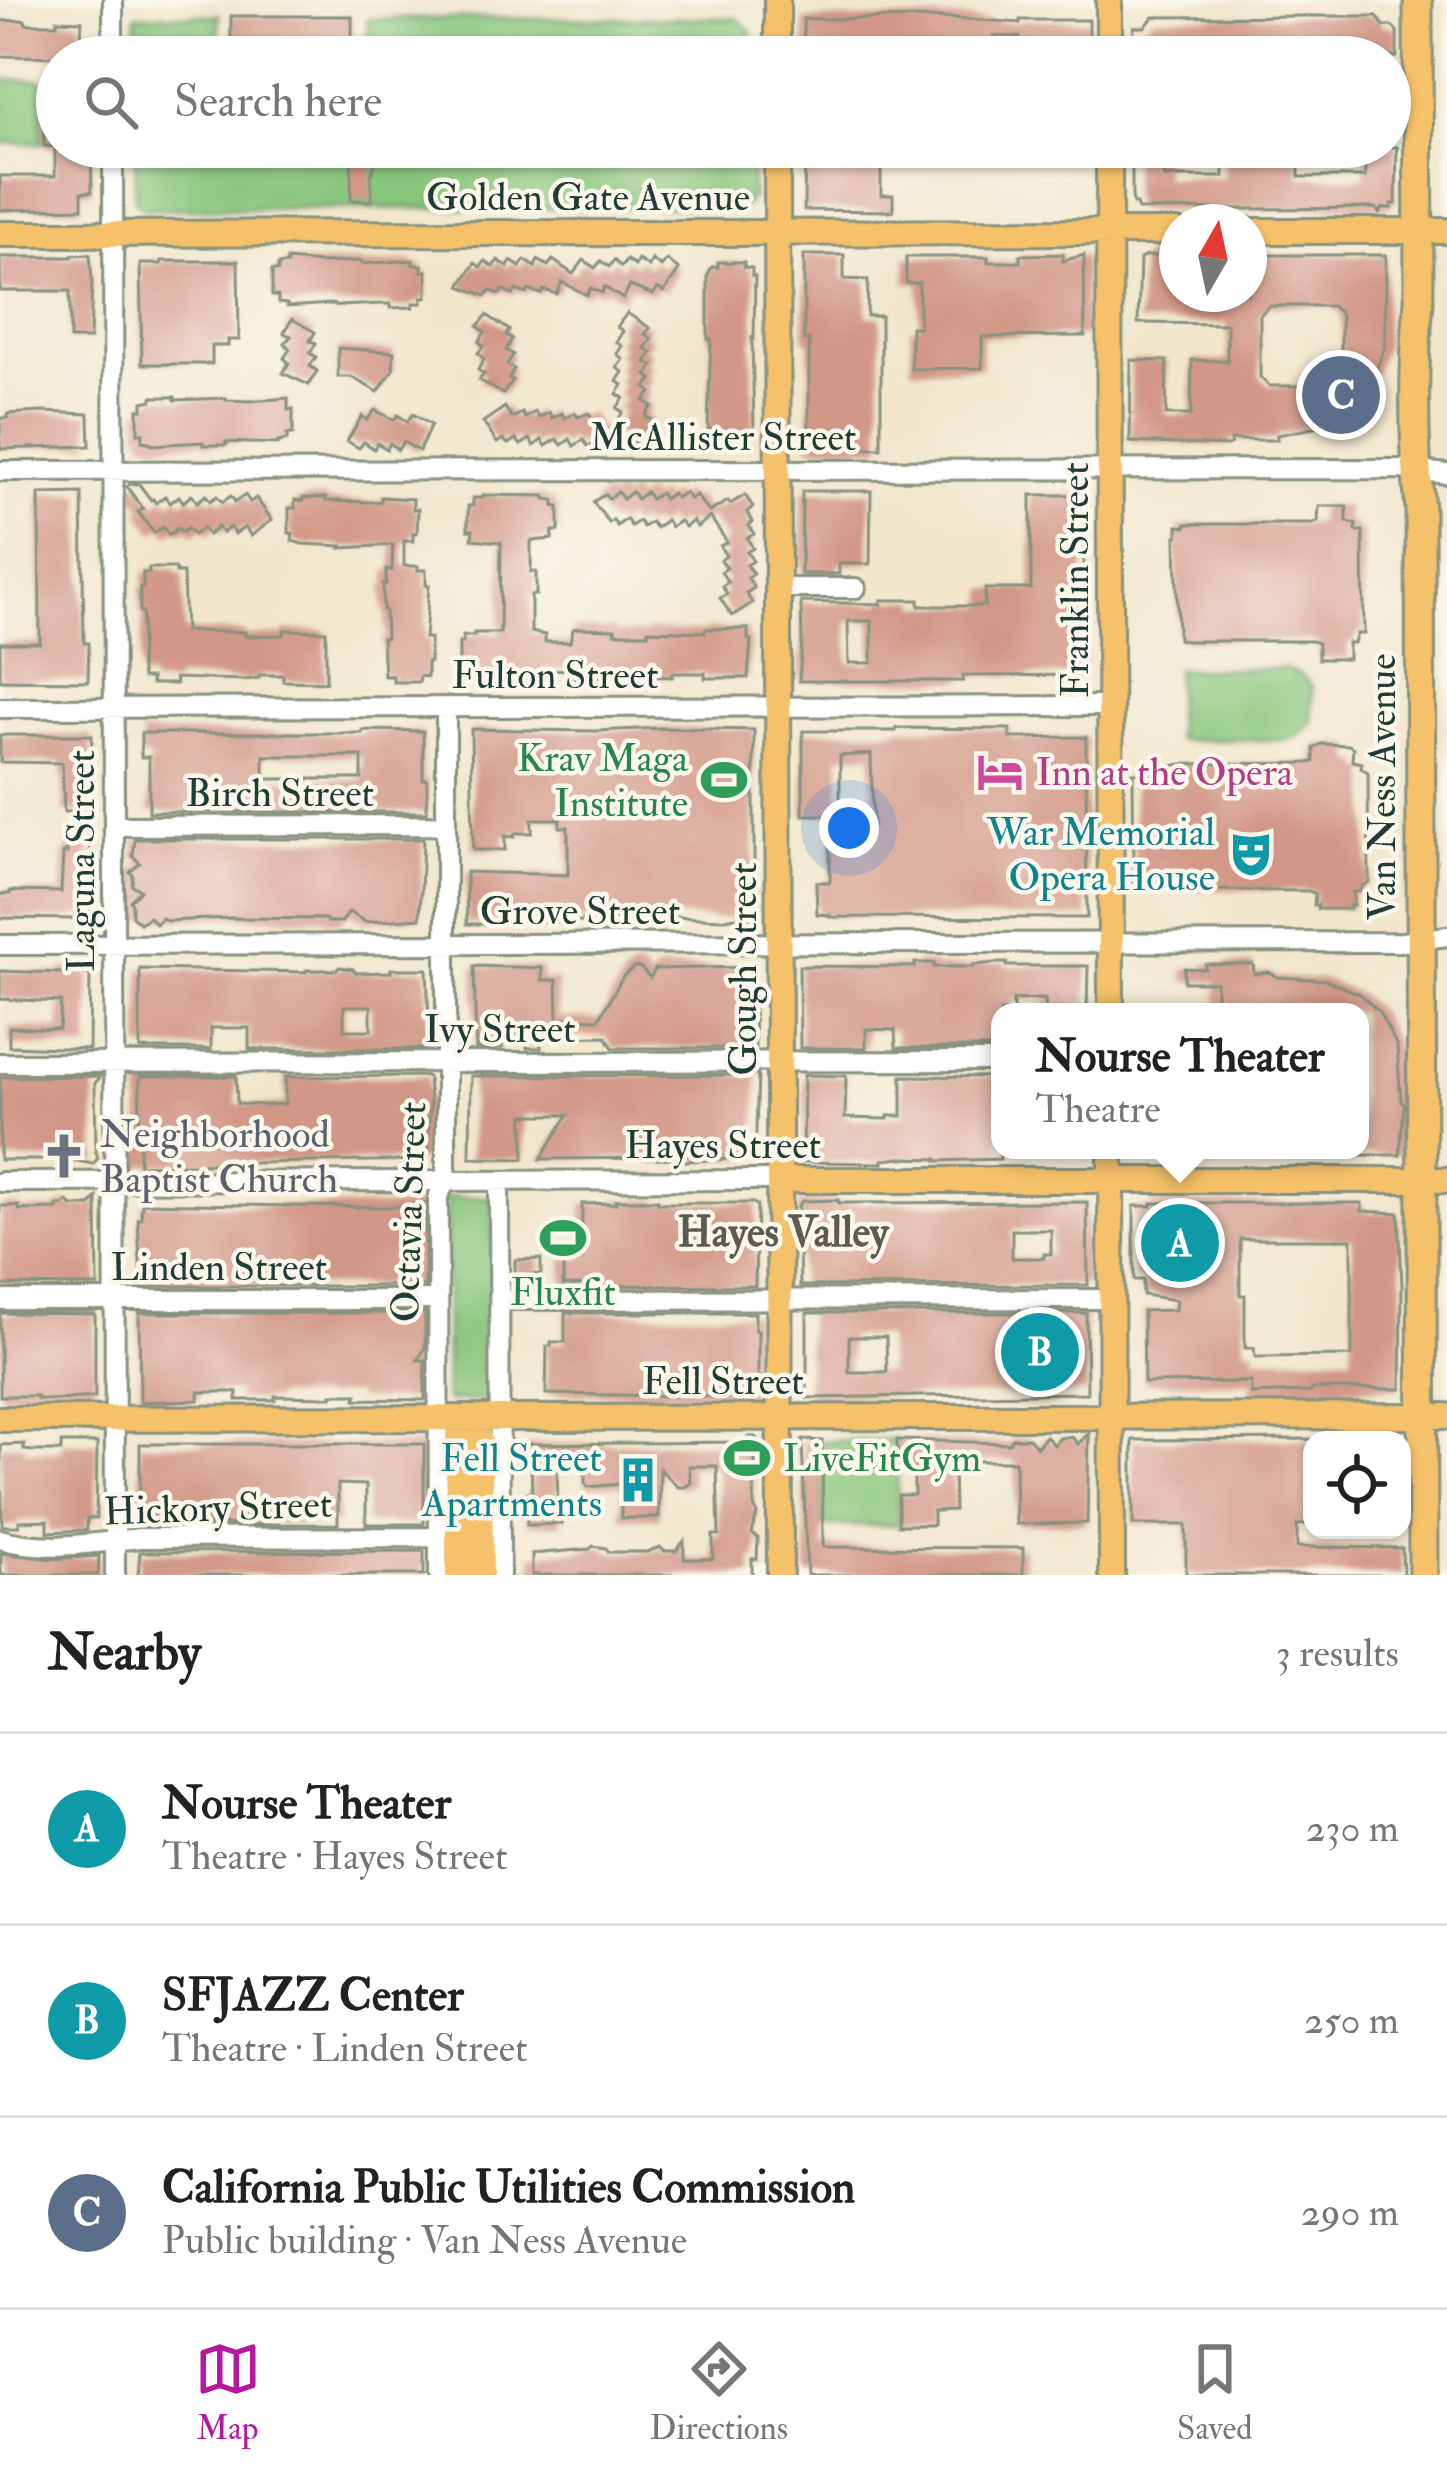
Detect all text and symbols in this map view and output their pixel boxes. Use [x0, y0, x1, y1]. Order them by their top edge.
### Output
search box [36, 36, 1411, 168]
icon: search [78, 69, 144, 135]
text: Search here [174, 74, 382, 130]
street label: Golden Gate Avenue [426, 173, 750, 222]
north arrow [1159, 204, 1267, 312]
pin: C [1302, 350, 1380, 440]
street label: McAllister Street [590, 413, 856, 462]
street label: Franklin Street [1051, 462, 1100, 698]
street label: Fulton Street [451, 651, 659, 700]
street label: Van Ness Avenue [1358, 654, 1407, 920]
place label: Krav Maga Institute [517, 734, 689, 828]
hotel icon: Inn at the Opera [975, 747, 1025, 797]
place label: Inn at the Opera [1036, 748, 1294, 797]
street label: Laguna Street [57, 750, 106, 972]
sports icon: Krav Maga Institute [699, 755, 749, 805]
street label: Birch Street [186, 769, 374, 818]
your location [819, 798, 879, 858]
place label: War Memorial Opera House [986, 808, 1215, 902]
theatre icon: War Memorial Opera House [1226, 829, 1276, 879]
street label: Gough Street [719, 862, 768, 1076]
street label: Grove Street [480, 887, 680, 936]
popup [991, 1003, 1369, 1159]
street label: Ivy Street [424, 1005, 576, 1054]
text: Nourse Theater [1035, 1029, 1325, 1085]
text: Theatre [1035, 1085, 1161, 1134]
street label: Octavia Street [381, 1101, 437, 1323]
place label: Neighborhood Baptist Church [100, 1110, 338, 1204]
street label: Hayes Street [625, 1121, 821, 1170]
church icon: Neighborhood Baptist Church [39, 1131, 89, 1181]
pin: A [1141, 1198, 1219, 1288]
district label: Hayes Valley [677, 1207, 890, 1260]
sports icon: Fluxfit [538, 1213, 588, 1263]
street label: Linden Street [111, 1243, 327, 1292]
place label: Fluxfit [510, 1268, 616, 1317]
pin: B [1001, 1307, 1079, 1397]
street label: Fell Street [642, 1357, 804, 1406]
map controls [1303, 1431, 1411, 1539]
button: locate [1303, 1431, 1411, 1539]
sports icon: LiveFitGym [722, 1433, 772, 1483]
place label: Fell Street Apartments [421, 1434, 602, 1528]
place label: LiveFitGym [783, 1434, 981, 1483]
building icon: Fell Street Apartments [613, 1455, 663, 1505]
street label: Hickory Street [103, 1480, 333, 1536]
text: Nearby [48, 1621, 201, 1685]
text: 3 results [1276, 1629, 1399, 1678]
text: Nourse Theater [162, 1776, 451, 1832]
text: A [75, 1804, 99, 1853]
text: 230 m [1306, 1804, 1399, 1853]
text: Theatre · Hayes Street [162, 1832, 508, 1881]
text: SFJAZZ Center [162, 1968, 464, 2024]
text: B [74, 1996, 100, 2045]
text: 250 m [1304, 1996, 1399, 2045]
text: Theatre · Linden Street [162, 2024, 528, 2073]
text: California Public Utilities Commission [162, 2160, 855, 2216]
text: C [73, 2188, 101, 2237]
text: 290 m [1301, 2188, 1399, 2237]
text: Public building · Van Ness Avenue [162, 2216, 687, 2265]
tab: Map [195, 2336, 261, 2449]
tab: Directions [650, 2336, 788, 2449]
tab: Saved [1177, 2336, 1252, 2449]

